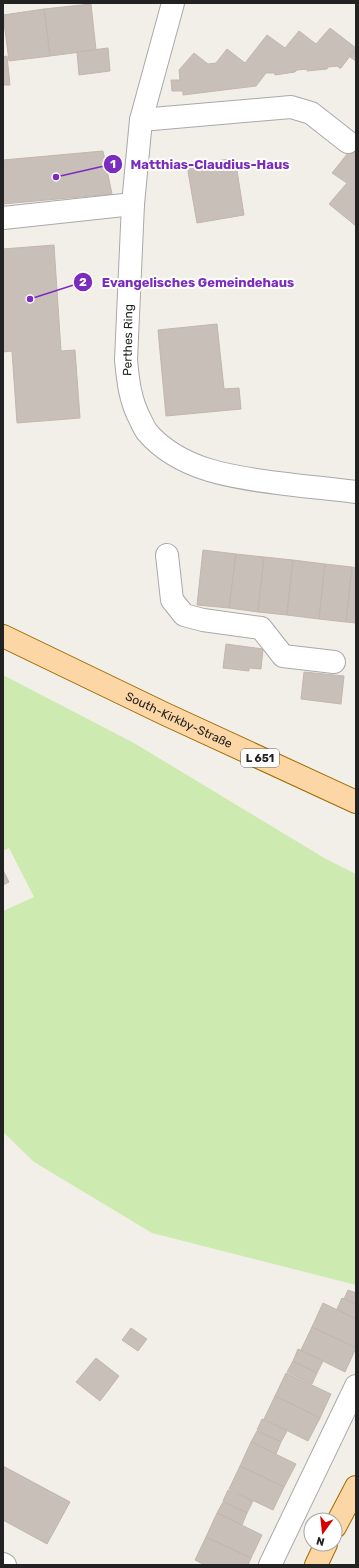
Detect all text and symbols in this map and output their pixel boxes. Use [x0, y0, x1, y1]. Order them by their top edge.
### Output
callout: Matthias-Claudius-Haus [103, 151, 298, 176]
text: 1 [110, 157, 116, 171]
text: Matthias-Claudius-Haus [131, 157, 289, 172]
callout: Evangelisches Gemeindehaus [73, 270, 302, 295]
text: 2 [79, 275, 87, 289]
text: Evangelisches Gemeindehaus [102, 275, 294, 290]
street label: Perthes Ring [120, 304, 136, 376]
street label: South-Kirkby-Straße [123, 689, 235, 751]
road number: L 651 [241, 749, 279, 767]
north arrow [303, 1512, 343, 1552]
text: N [315, 1534, 326, 1548]

